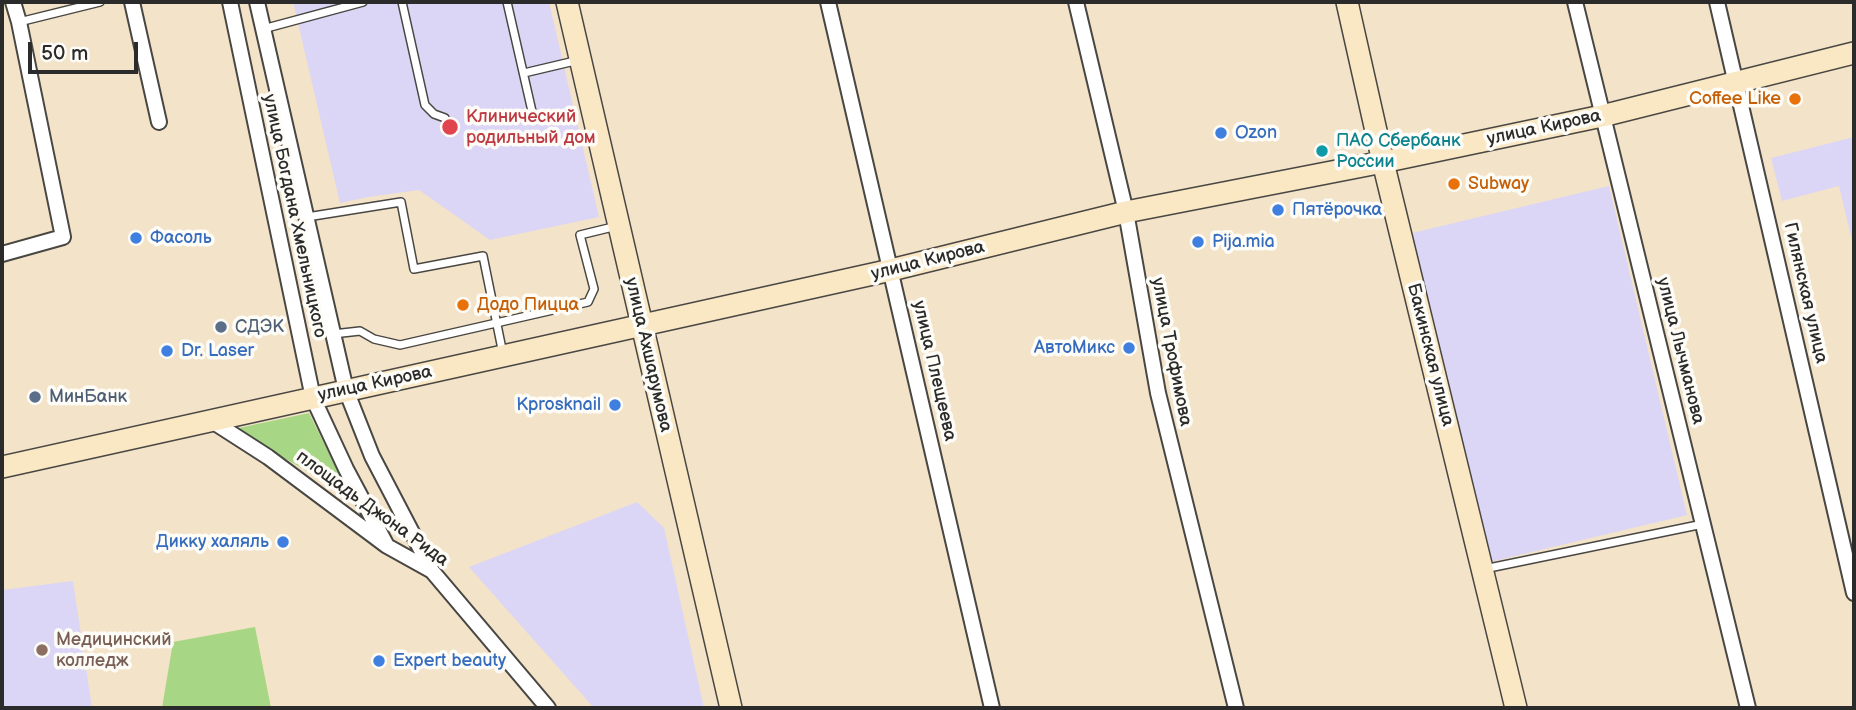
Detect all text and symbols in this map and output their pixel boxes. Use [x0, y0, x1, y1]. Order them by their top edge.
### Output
scale bar [32, 28, 142, 72]
text: 50 m [41, 41, 88, 66]
place label: Coffee Like [1689, 88, 1781, 110]
marker: Coffee Like [1787, 91, 1803, 107]
street label: улица Богдана Хмельницкого [258, 92, 330, 340]
street label: улица Кирова [1485, 105, 1603, 151]
place label: Клинический родильный дом [466, 106, 596, 148]
marker: Клинический родильный дом [440, 117, 460, 137]
place label: Ozon [1235, 122, 1277, 144]
marker: Ozon [1213, 125, 1229, 141]
place label: ПАО Сбербанк России [1336, 130, 1461, 172]
marker: ПАО Сбербанк России [1314, 143, 1330, 159]
place label: Subway [1468, 173, 1529, 195]
marker: Subway [1446, 176, 1462, 192]
place label: Пятёрочка [1292, 199, 1382, 221]
marker: Пятёрочка [1270, 202, 1286, 218]
street label: Гилянская улица [1778, 221, 1832, 365]
place label: Фасоль [150, 227, 212, 249]
marker: Фасоль [128, 230, 144, 246]
place label: Pija.mia [1212, 231, 1275, 253]
marker: Pija.mia [1190, 234, 1206, 250]
street label: улица Кирова [869, 236, 987, 286]
street label: улица Лычманова [1651, 275, 1709, 427]
street label: улица Ахшарумова [620, 276, 676, 434]
street label: улица Трофимова [1146, 276, 1196, 428]
street label: Бакинская улица [1402, 281, 1458, 429]
place label: Додо Пицца [477, 294, 579, 316]
marker: Додо Пицца [455, 297, 471, 313]
street label: улица Плещеева [907, 299, 961, 443]
place label: СДЭК [235, 316, 284, 338]
marker: СДЭК [213, 319, 229, 335]
place label: АвтоМикс [1034, 337, 1115, 359]
place label: Dr. Laser [181, 340, 254, 362]
marker: АвтоМикс [1121, 340, 1137, 356]
marker: Dr. Laser [159, 343, 175, 359]
street label: улица Кирова [316, 361, 434, 407]
place label: МинБанк [49, 386, 127, 408]
marker: МинБанк [27, 389, 43, 405]
place label: Kprosknail [516, 394, 601, 416]
marker: Kprosknail [607, 397, 623, 413]
street label: площадь Джона Рида [292, 446, 452, 572]
place label: Дикку халяль [156, 531, 269, 553]
marker: Дикку халяль [275, 534, 291, 550]
place label: Медицинский колледж [56, 629, 172, 672]
marker: Медицинский колледж [34, 642, 50, 658]
place label: Expert beauty [393, 650, 506, 672]
marker: Expert beauty [371, 653, 387, 669]

